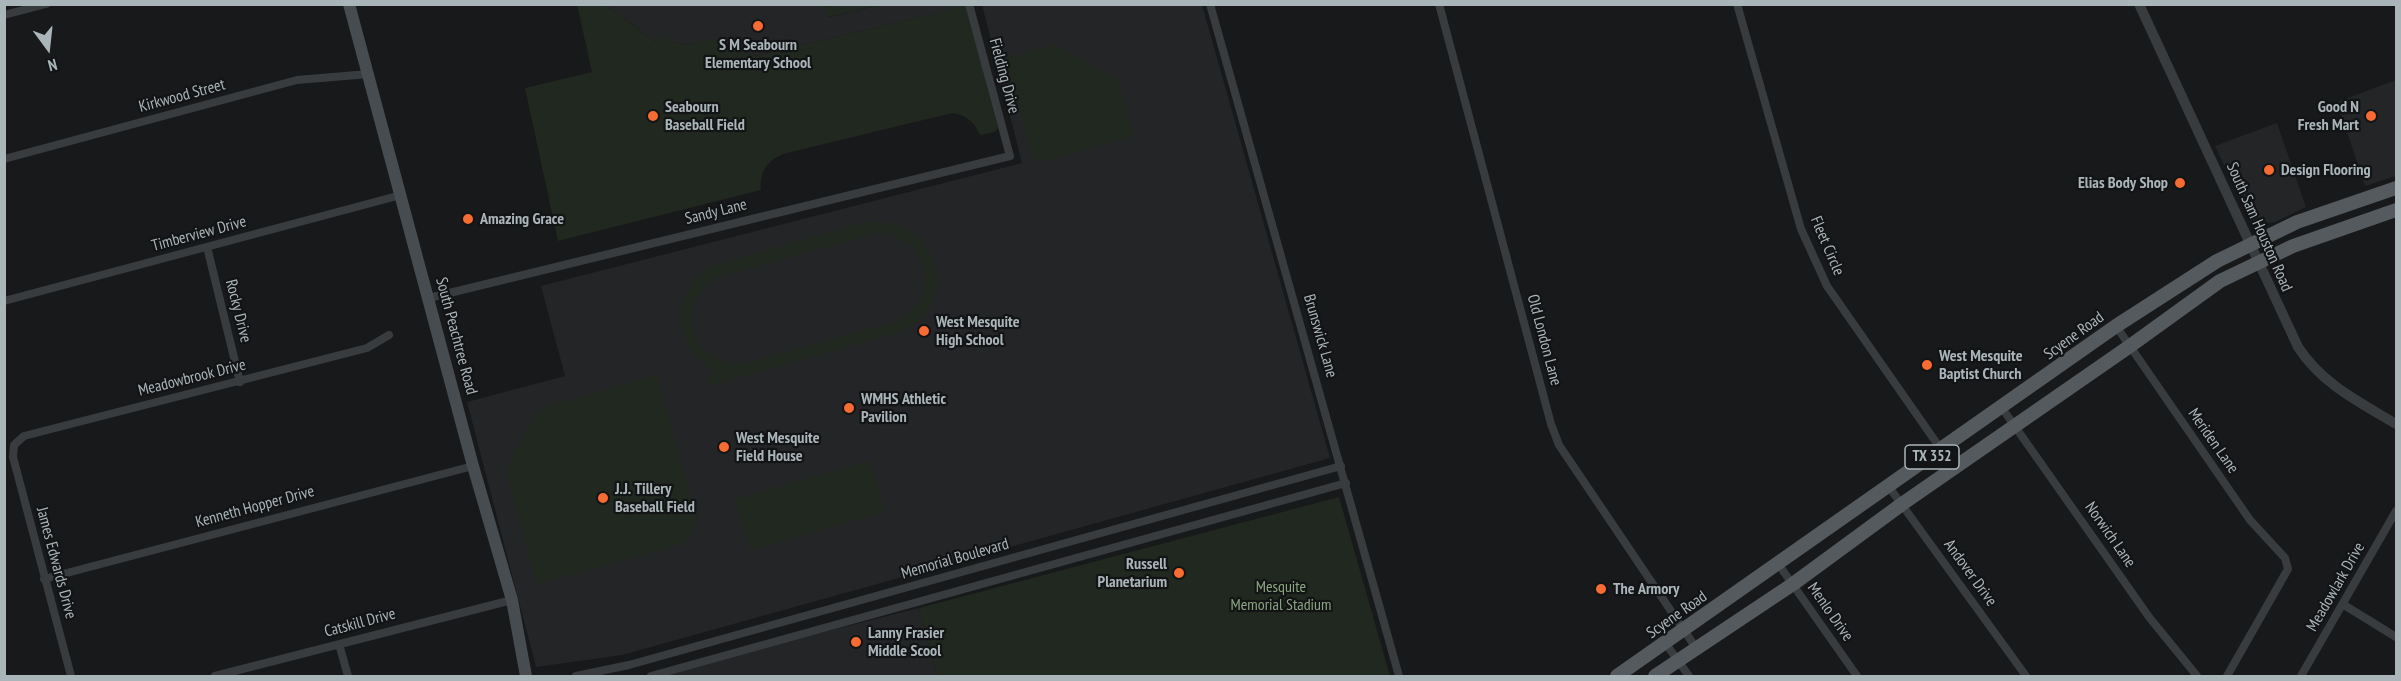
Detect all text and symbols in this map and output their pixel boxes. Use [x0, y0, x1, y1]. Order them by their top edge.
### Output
north arrow [18, 18, 78, 78]
marker: S M Seabourn Elementary School [751, 19, 765, 33]
place label: S M Seabourn Elementary School [705, 35, 811, 73]
street label: Fielding Drive [985, 36, 1023, 116]
text: N [46, 55, 59, 76]
street label: Kirkwood Street [137, 75, 227, 117]
place label: Seabourn Baseball Field [665, 97, 745, 135]
place label: Good N Fresh Mart [2298, 97, 2359, 135]
marker: Seabourn Baseball Field [646, 109, 660, 123]
marker: Good N Fresh Mart [2364, 109, 2378, 123]
street label: South Sam Houston Road [2222, 159, 2296, 295]
place label: Design Flooring [2281, 160, 2371, 180]
marker: Design Flooring [2262, 163, 2276, 177]
place label: Elias Body Shop [2078, 173, 2168, 193]
marker: Elias Body Shop [2173, 176, 2187, 190]
street label: Sandy Lane [683, 195, 749, 229]
place label: Amazing Grace [480, 209, 564, 229]
street label: Timberview Drive [150, 212, 248, 256]
marker: Amazing Grace [461, 212, 475, 226]
street label: Fleet Circle [1806, 214, 1848, 278]
street label: South Peachtree Road [431, 275, 481, 397]
street label: Rocky Drive [221, 277, 255, 345]
street label: Brunswick Lane [1299, 292, 1341, 380]
street label: Old London Lane [1523, 292, 1565, 388]
street label: Scyene Road [2040, 308, 2108, 364]
place label: West Mesquite High School [936, 312, 1020, 350]
marker: West Mesquite High School [917, 324, 931, 338]
place label: West Mesquite Baptist Church [1939, 346, 2023, 384]
street label: Meadowbrook Drive [136, 355, 248, 401]
marker: West Mesquite Baptist Church [1920, 358, 1934, 372]
place label: WMHS Athletic Pavilion [861, 389, 946, 427]
marker: WMHS Athletic Pavilion [842, 401, 856, 415]
street label: Meriden Lane [2184, 405, 2242, 477]
place label: West Mesquite Field House [736, 428, 820, 466]
marker: West Mesquite Field House [717, 440, 731, 454]
road number: TX 352 [1905, 445, 1959, 469]
place label: J.J. Tillery Baseball Field [615, 479, 695, 517]
street label: Kenneth Hopper Drive [193, 482, 317, 532]
marker: J.J. Tillery Baseball Field [596, 491, 610, 505]
street label: Norwich Lane [2081, 499, 2139, 571]
street label: James Edwards Drive [32, 505, 80, 621]
street label: Memorial Boulevard [899, 534, 1011, 584]
street label: Andover Drive [1939, 536, 2001, 610]
street label: Meadowlark Drive [2303, 539, 2369, 635]
place label: Russell Planetarium [1098, 554, 1167, 592]
marker: Russell Planetarium [1172, 566, 1186, 580]
park label: Mesquite Memorial Stadium [1231, 577, 1331, 615]
place label: The Armory [1613, 579, 1679, 599]
street label: Menlo Drive [1803, 579, 1857, 645]
marker: The Armory [1594, 582, 1608, 596]
street label: Scyene Road [1643, 587, 1711, 643]
street label: Catskill Drive [322, 604, 398, 642]
place label: Lanny Frasier Middle Scool [868, 623, 944, 661]
marker: Lanny Frasier Middle Scool [849, 635, 863, 649]

